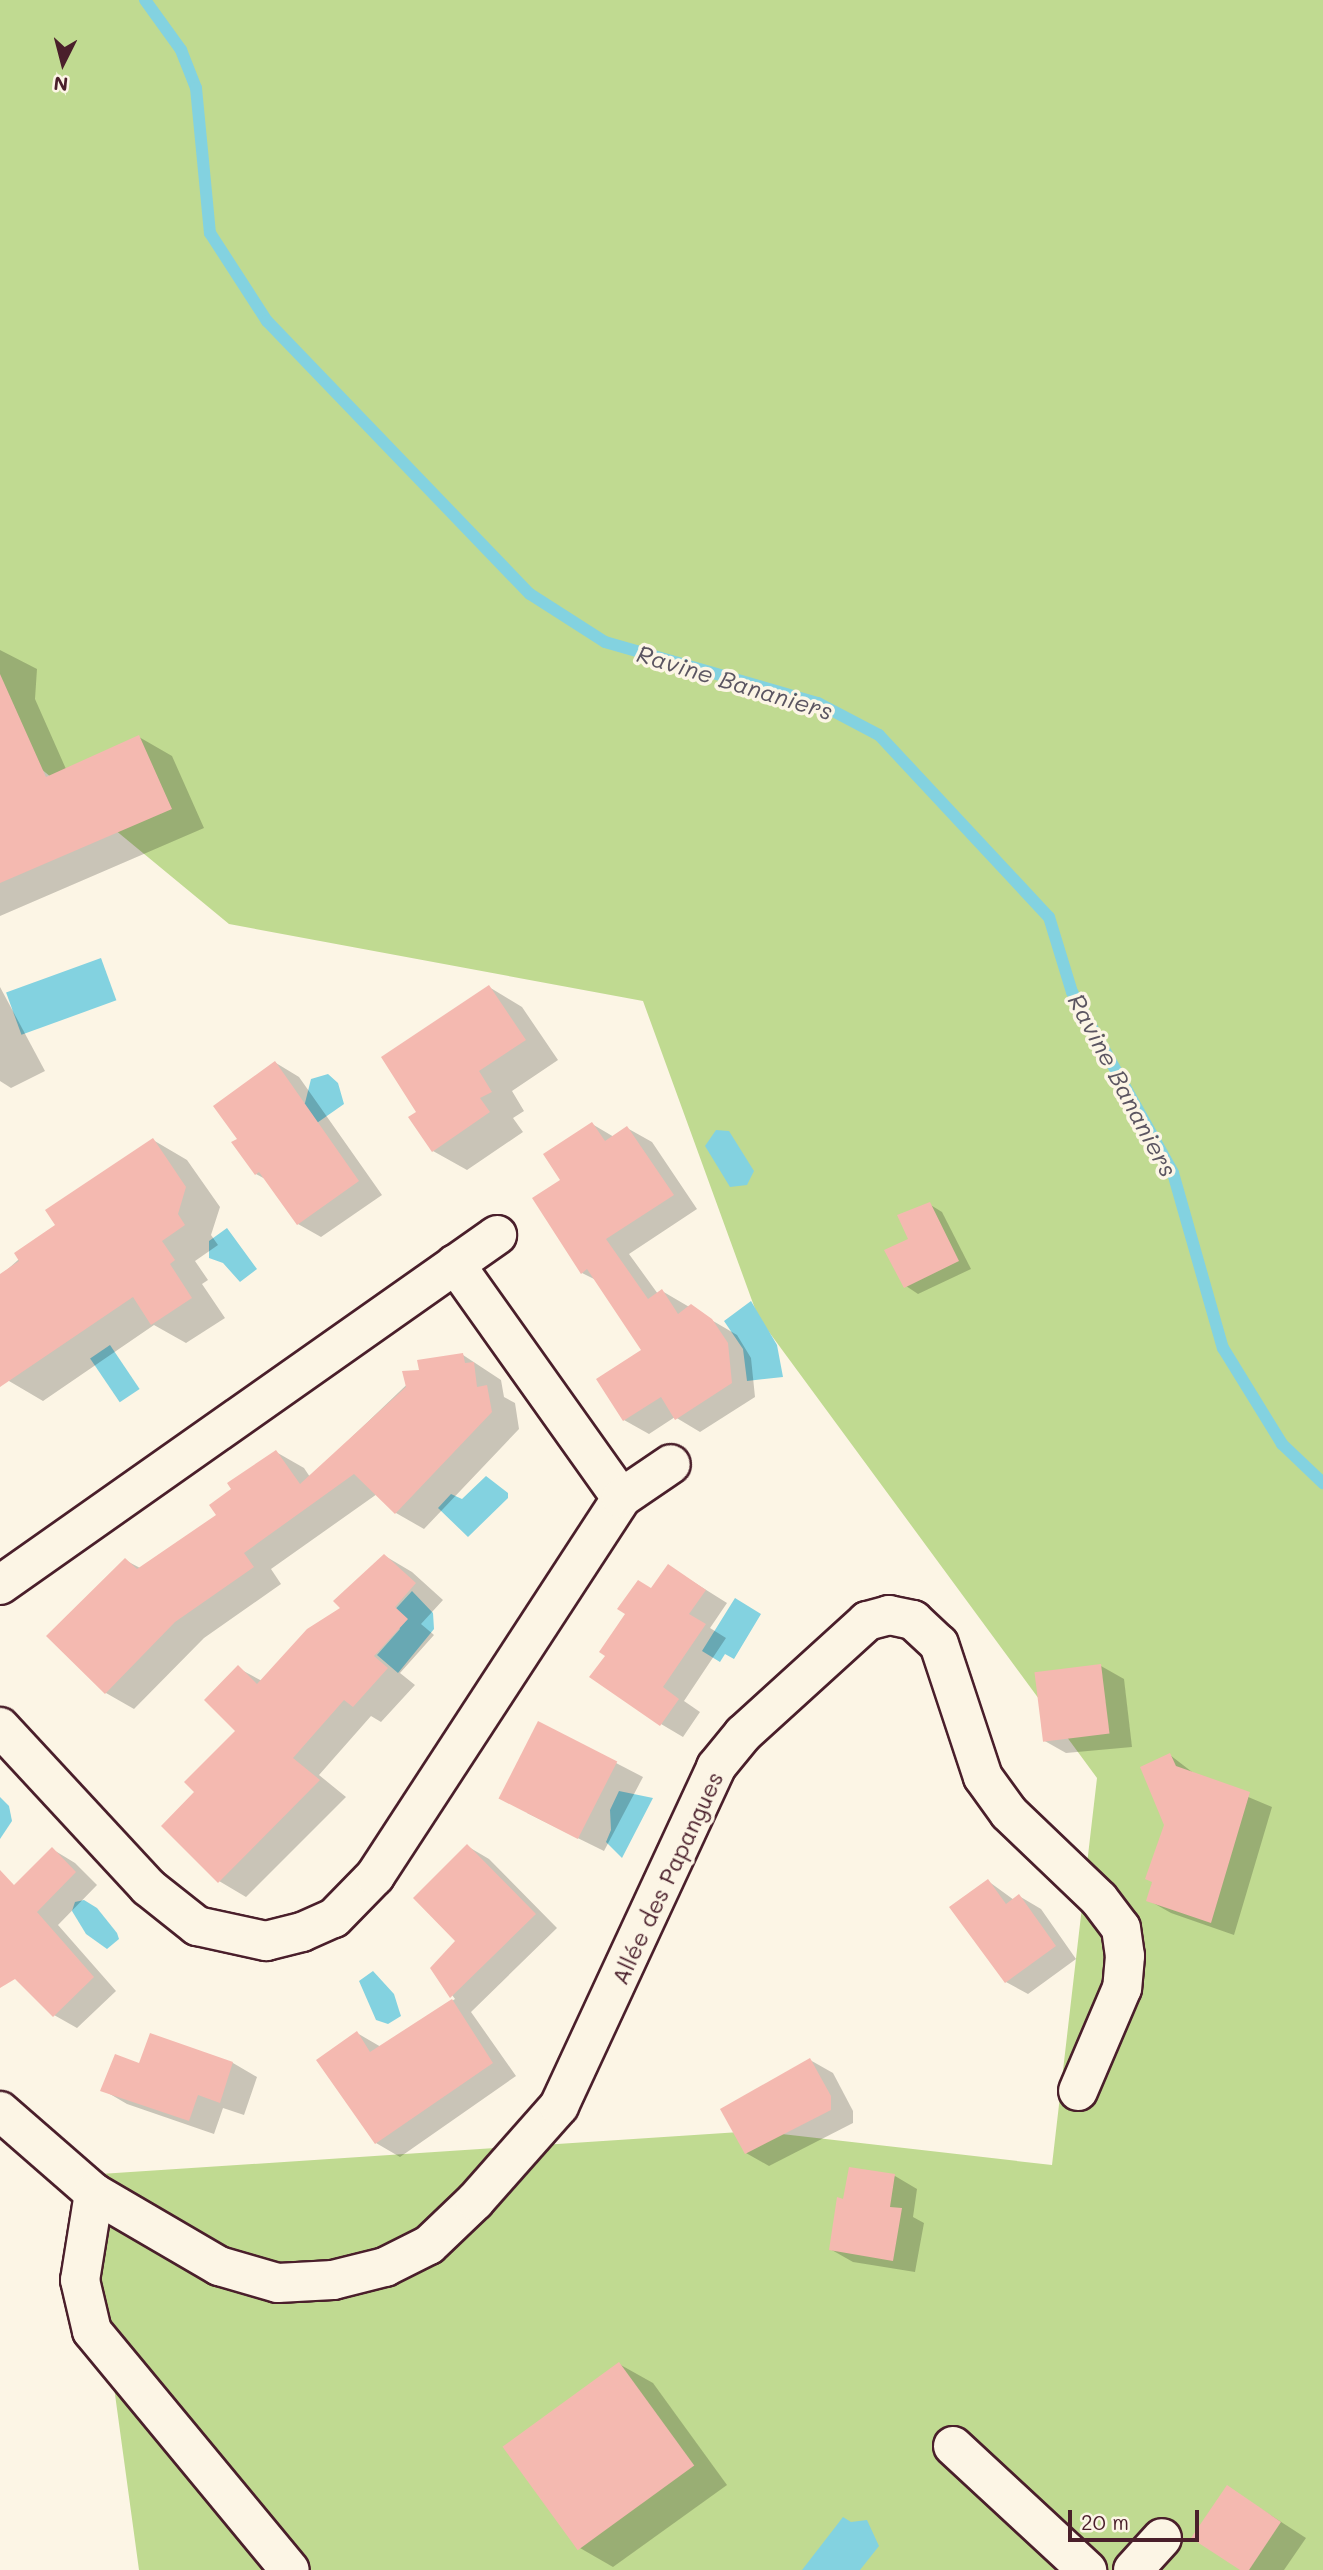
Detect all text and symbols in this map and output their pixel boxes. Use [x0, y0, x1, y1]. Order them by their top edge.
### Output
north arrow [28, 28, 98, 98]
text: N [52, 71, 69, 98]
water label: Ravine Bananiers [633, 638, 837, 726]
water label: Ravine Bananiers [1063, 988, 1183, 1182]
street label: Allée des Papangues [606, 1767, 728, 1989]
scale bar [1071, 2496, 1202, 2540]
text: 20 m [1081, 2508, 1129, 2535]

